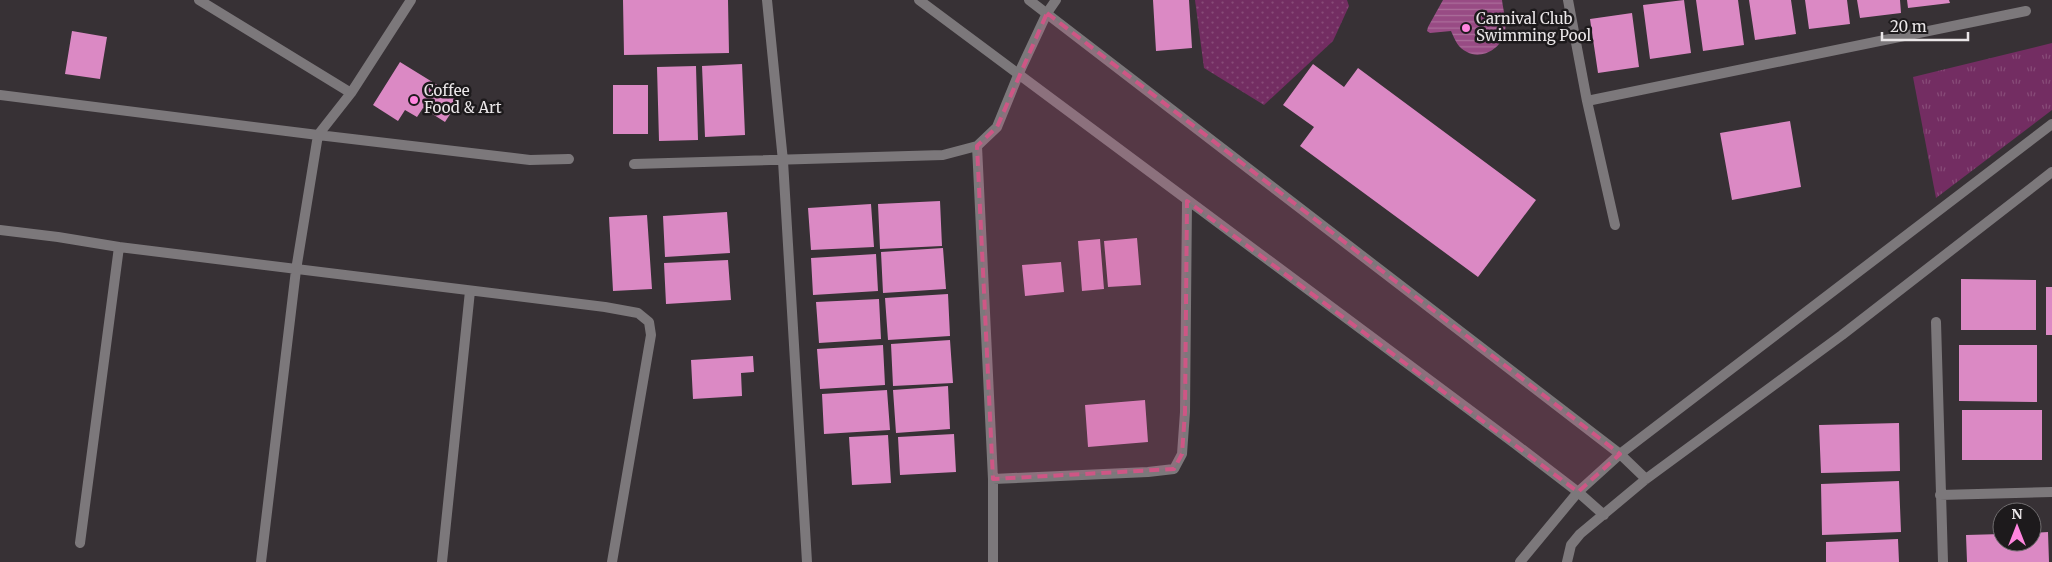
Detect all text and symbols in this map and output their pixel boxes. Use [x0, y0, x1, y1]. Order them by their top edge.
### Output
place label: Carnival Club Swimming Pool [1476, 9, 1592, 45]
scale bar [1882, 10, 1968, 42]
text: 20 m [1890, 17, 1927, 36]
marker: Carnival Club Swimming Pool [1460, 22, 1472, 34]
place label: Coffee Food & Art [424, 81, 502, 117]
marker: Coffee Food & Art [408, 94, 420, 106]
north arrow [1992, 502, 2042, 552]
text: N [2011, 505, 2023, 523]

